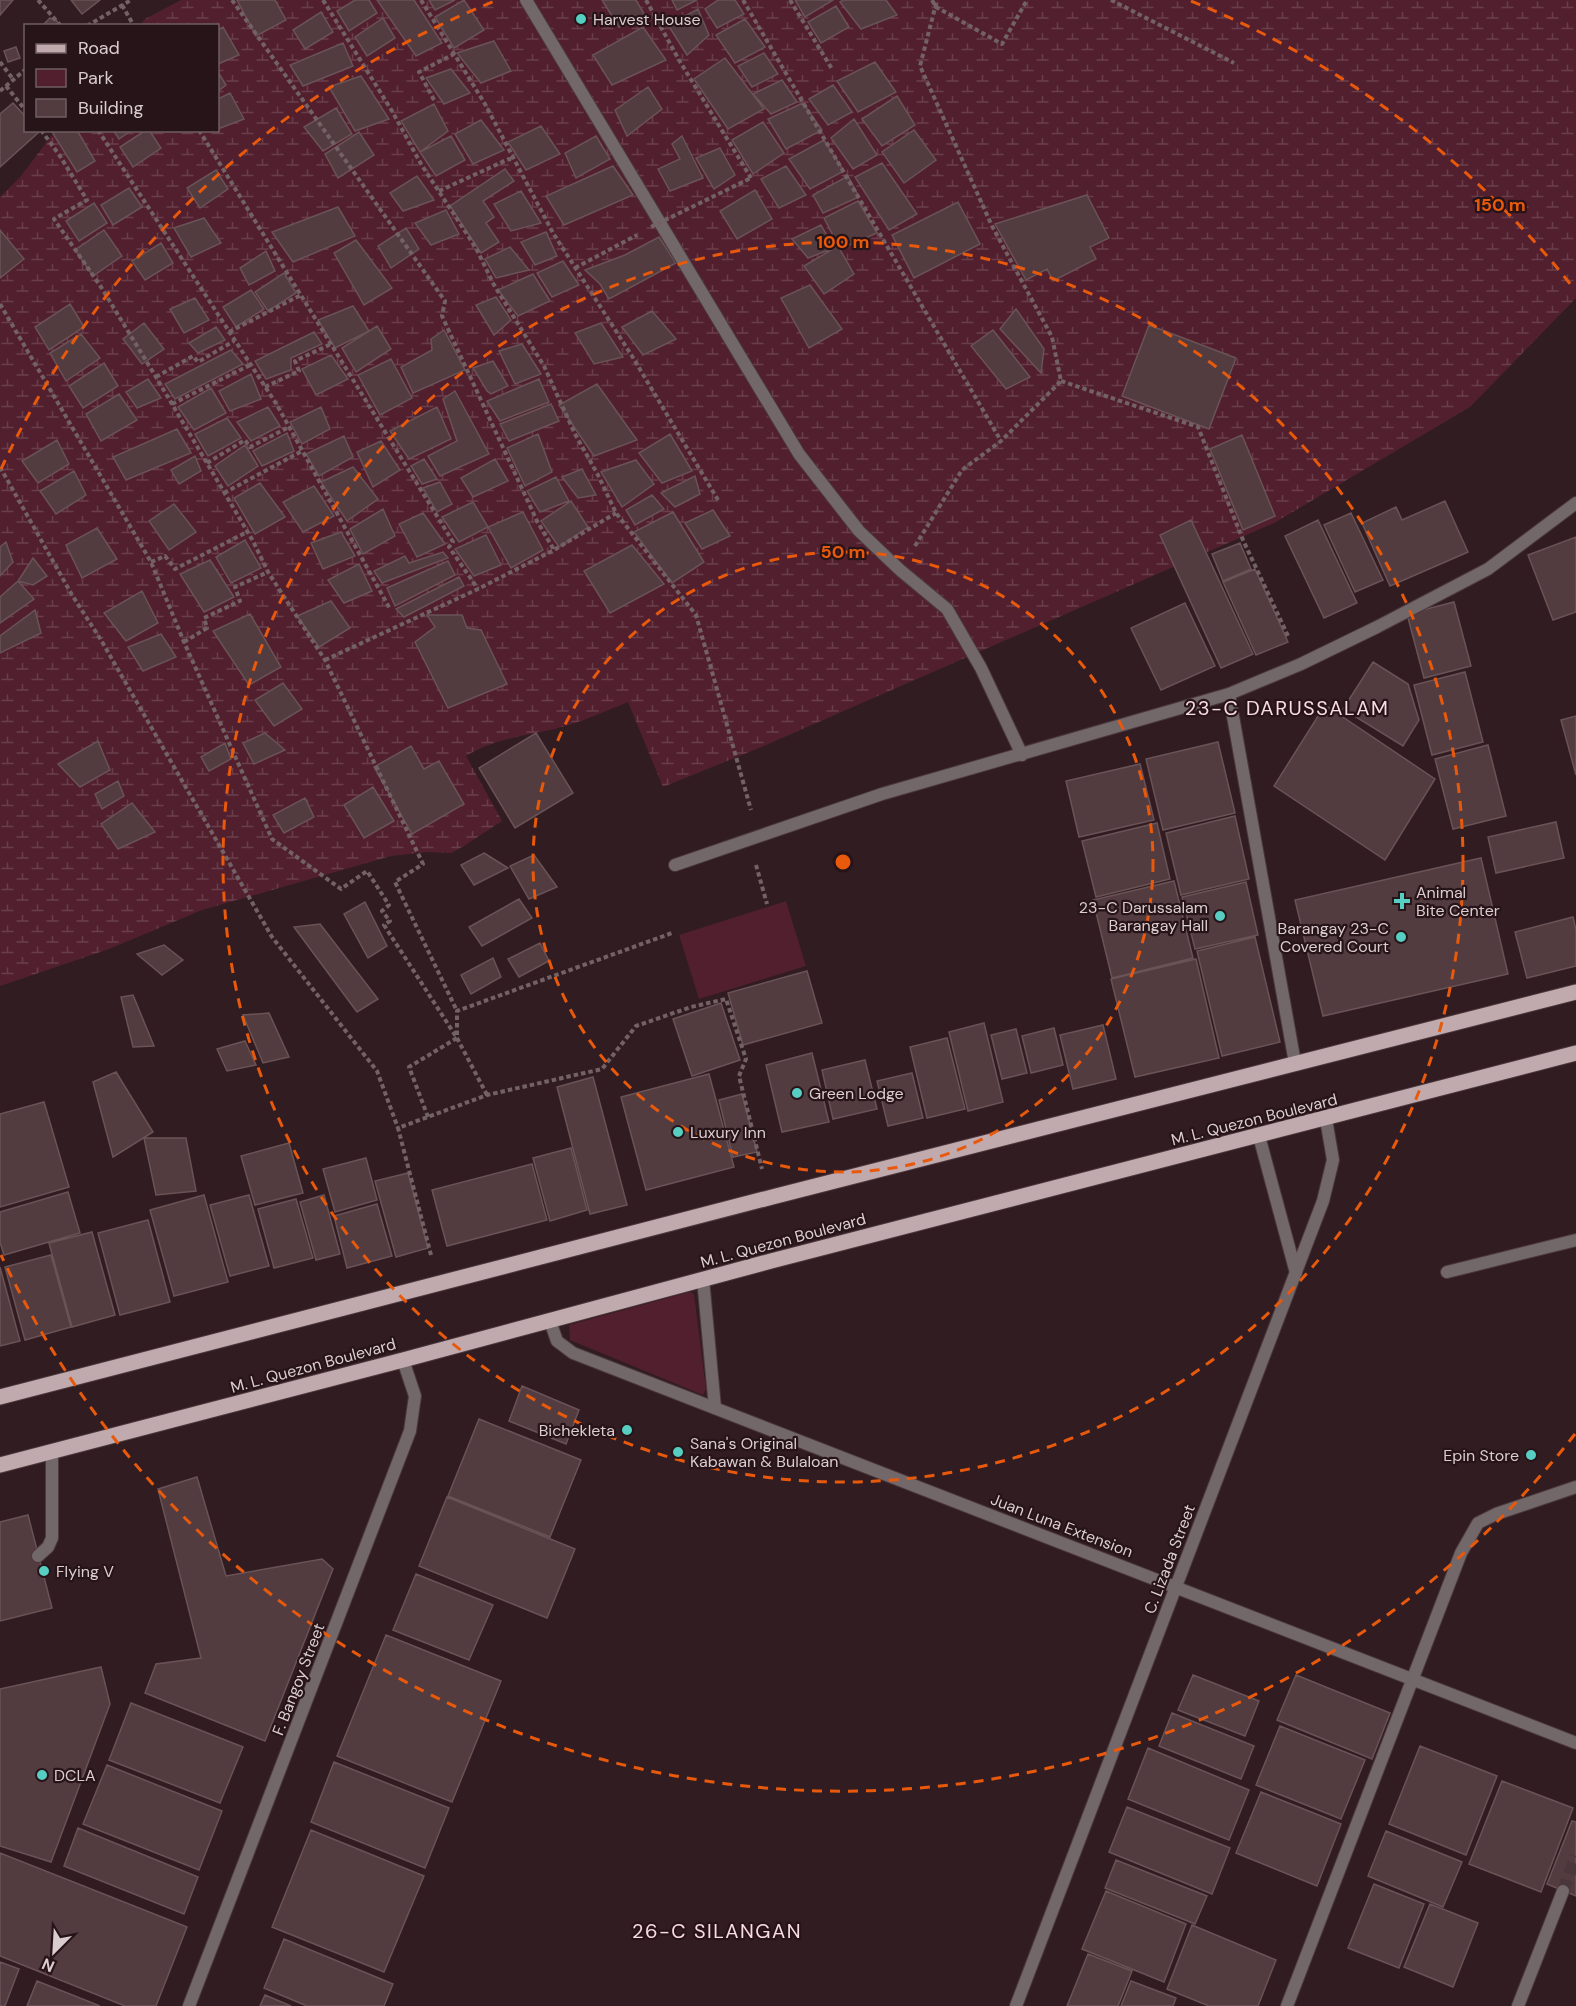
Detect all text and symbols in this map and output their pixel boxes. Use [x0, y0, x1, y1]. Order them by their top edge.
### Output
place label: Harvest House [593, 9, 701, 30]
marker: Harvest House [574, 12, 588, 26]
legend [24, 24, 219, 132]
text: Road [78, 36, 120, 60]
text: Park [78, 66, 114, 90]
text: Building [78, 96, 143, 120]
text: 150 m [1474, 193, 1526, 217]
text: 100 m [816, 230, 870, 254]
text: 50 m [820, 540, 866, 564]
district label: 23-C DARUSSALAM [1185, 695, 1389, 721]
centre of rings [833, 852, 853, 872]
place label: Animal Bite Center [1416, 882, 1500, 921]
marker: Animal Bite Center [1393, 892, 1411, 910]
place label: 23-C Darussalam Barangay Hall [1079, 897, 1208, 936]
marker: 23-C Darussalam Barangay Hall [1213, 909, 1227, 923]
place label: Barangay 23-C Covered Court [1277, 918, 1389, 957]
marker: Barangay 23-C Covered Court [1394, 930, 1408, 944]
place label: Green Lodge [809, 1083, 904, 1104]
marker: Green Lodge [790, 1086, 804, 1100]
street label: M. L. Quezon Boulevard [1169, 1089, 1339, 1150]
place label: Luxury Inn [690, 1122, 766, 1143]
marker: Luxury Inn [671, 1125, 685, 1139]
street label: M. L. Quezon Boulevard [698, 1208, 868, 1273]
street label: M. L. Quezon Boulevard [228, 1333, 398, 1398]
place label: Bichekleta [539, 1420, 615, 1441]
marker: Bichekleta [620, 1423, 634, 1437]
place label: Sana's Original Kabawan & Bulaloan [690, 1433, 838, 1472]
marker: Sana's Original Kabawan & Bulaloan [671, 1445, 685, 1459]
place label: Epin Store [1443, 1445, 1519, 1466]
marker: Epin Store [1524, 1448, 1538, 1462]
street label: Juan Luna Extension [988, 1489, 1136, 1562]
street label: C. Lizada Street [1139, 1501, 1200, 1617]
place label: Flying V [56, 1561, 114, 1582]
marker: Flying V [37, 1564, 51, 1578]
street label: F. Bangoy Street [267, 1620, 330, 1738]
place label: DCLA [54, 1765, 96, 1786]
marker: DCLA [35, 1768, 49, 1782]
district label: 26-C SILANGAN [632, 1918, 802, 1944]
north arrow [24, 1922, 84, 1982]
text: N [39, 1953, 58, 1977]

